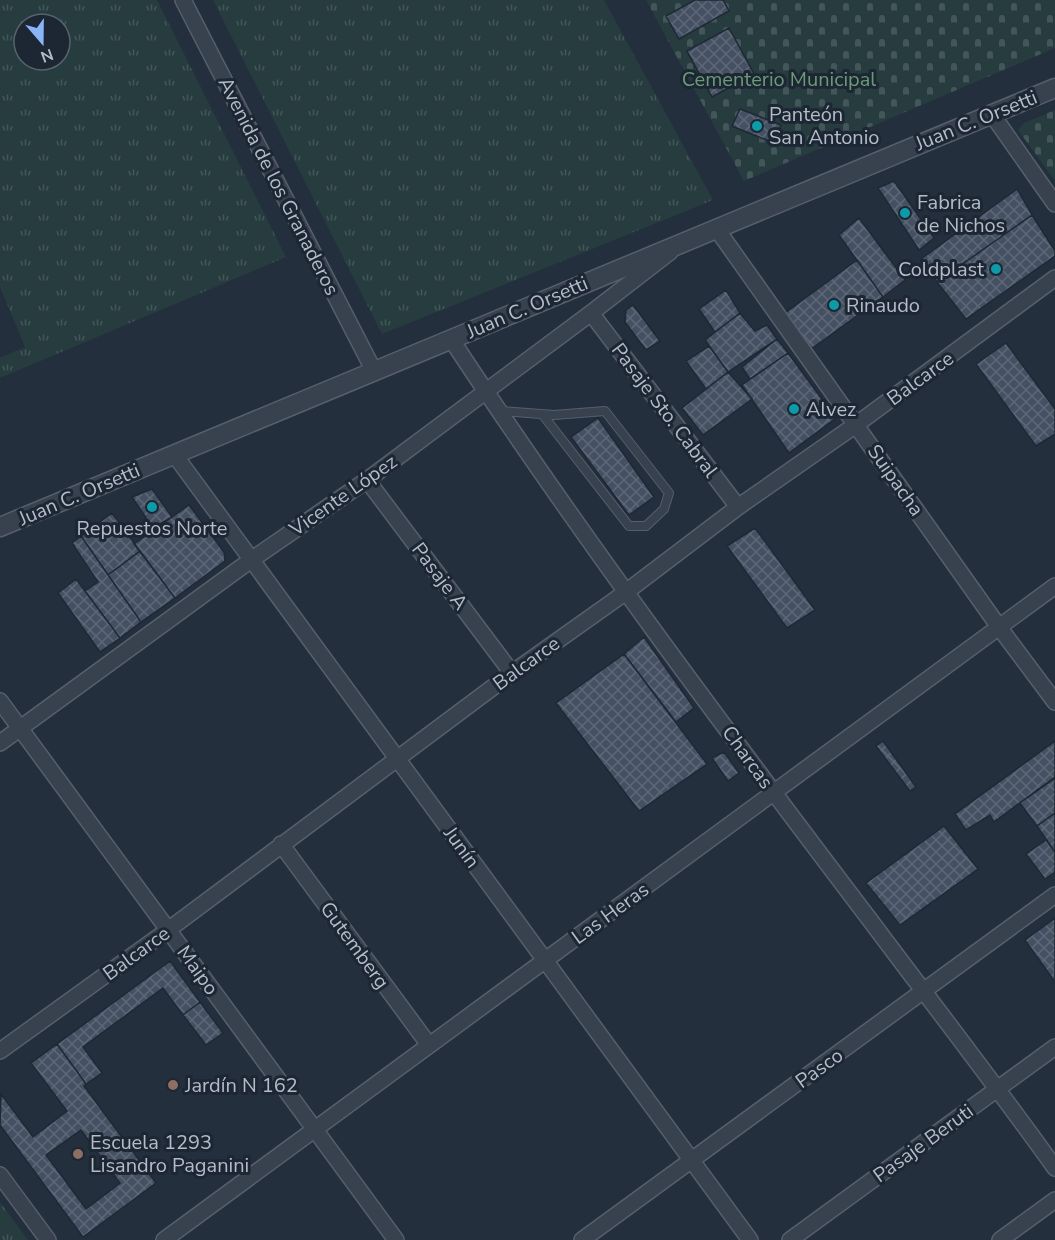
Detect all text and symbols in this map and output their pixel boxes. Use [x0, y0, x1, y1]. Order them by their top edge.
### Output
north arrow [12, 12, 72, 72]
text: N [37, 43, 56, 68]
park label: Cementerio Municipal [682, 66, 876, 93]
street label: Avenida de los Granaderos [212, 72, 345, 300]
street label: Juan C. Orsetti [910, 84, 1041, 158]
place label: Panteón San Antonio [769, 101, 879, 151]
marker: Panteón San Antonio [750, 119, 764, 133]
place label: Fabrica de Nichos [917, 189, 1005, 239]
marker: Fabrica de Nichos [898, 206, 912, 220]
place label: Coldplast [898, 256, 985, 283]
marker: Coldplast [989, 262, 1003, 276]
street label: Juan C. Orsetti [462, 270, 592, 346]
place label: Rinaudo [846, 292, 920, 319]
marker: Rinaudo [827, 298, 841, 312]
street label: Pasaje Sto. Cabral [605, 337, 724, 483]
street label: Balcarce [881, 345, 959, 412]
place label: Alvez [806, 396, 856, 423]
marker: Alvez [787, 402, 801, 416]
street label: Suipacha [861, 439, 930, 521]
street label: Vicente López [283, 448, 402, 543]
street label: Juan C. Orsetti [14, 457, 144, 533]
marker: Repuestos Norte [145, 500, 159, 514]
place label: Repuestos Norte [77, 515, 227, 542]
street label: Pasaje A [405, 537, 474, 616]
street label: Balcarce [487, 630, 565, 697]
street label: Charcas [716, 720, 780, 794]
street label: Junín [437, 820, 486, 873]
street label: Las Heras [566, 876, 654, 951]
street label: Gutemberg [314, 896, 395, 994]
street label: Balcarce [97, 920, 175, 987]
street label: Maipo [170, 940, 225, 1001]
street label: Pasco [790, 1042, 849, 1095]
place label: Jardín N 162 [184, 1072, 298, 1099]
marker: Jardín N 162 [166, 1078, 180, 1092]
street label: Pasaje Beruti [868, 1098, 979, 1189]
place label: Escuela 1293 Lisandro Paganini [90, 1129, 249, 1179]
marker: Escuela 1293 Lisandro Paganini [71, 1147, 85, 1161]

